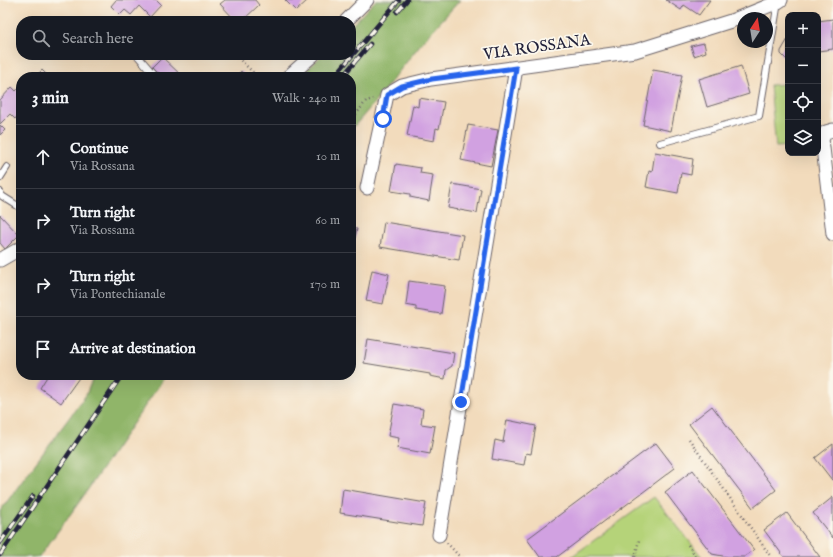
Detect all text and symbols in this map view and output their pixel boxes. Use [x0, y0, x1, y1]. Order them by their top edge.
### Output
north arrow [737, 12, 773, 48]
map controls [785, 12, 821, 156]
button: + [785, 12, 821, 48]
search box [16, 16, 356, 60]
icon: search [30, 27, 52, 49]
text: Search here [62, 29, 133, 48]
street label: VIA ROSSANA [481, 30, 593, 66]
button: − [785, 48, 821, 84]
button: locate [785, 84, 821, 120]
text: 3 min [32, 88, 69, 109]
text: Walk · 240 m [272, 90, 340, 107]
route start [374, 110, 392, 128]
button: layers [785, 120, 821, 156]
text: Continue [70, 139, 128, 158]
icon: ahead [32, 146, 54, 168]
text: 10 m [316, 148, 340, 165]
text: Via Rossana [70, 158, 135, 175]
text: Turn right [70, 203, 135, 222]
icon: right [32, 210, 54, 232]
text: 60 m [315, 212, 340, 229]
text: Via Rossana [70, 222, 135, 239]
text: Turn right [70, 267, 135, 286]
icon: right [32, 274, 54, 296]
text: 170 m [310, 276, 340, 293]
text: Via Pontechianale [70, 286, 166, 303]
icon: arrive [32, 338, 54, 360]
text: Arrive at destination [70, 339, 196, 358]
route end [452, 393, 470, 411]

